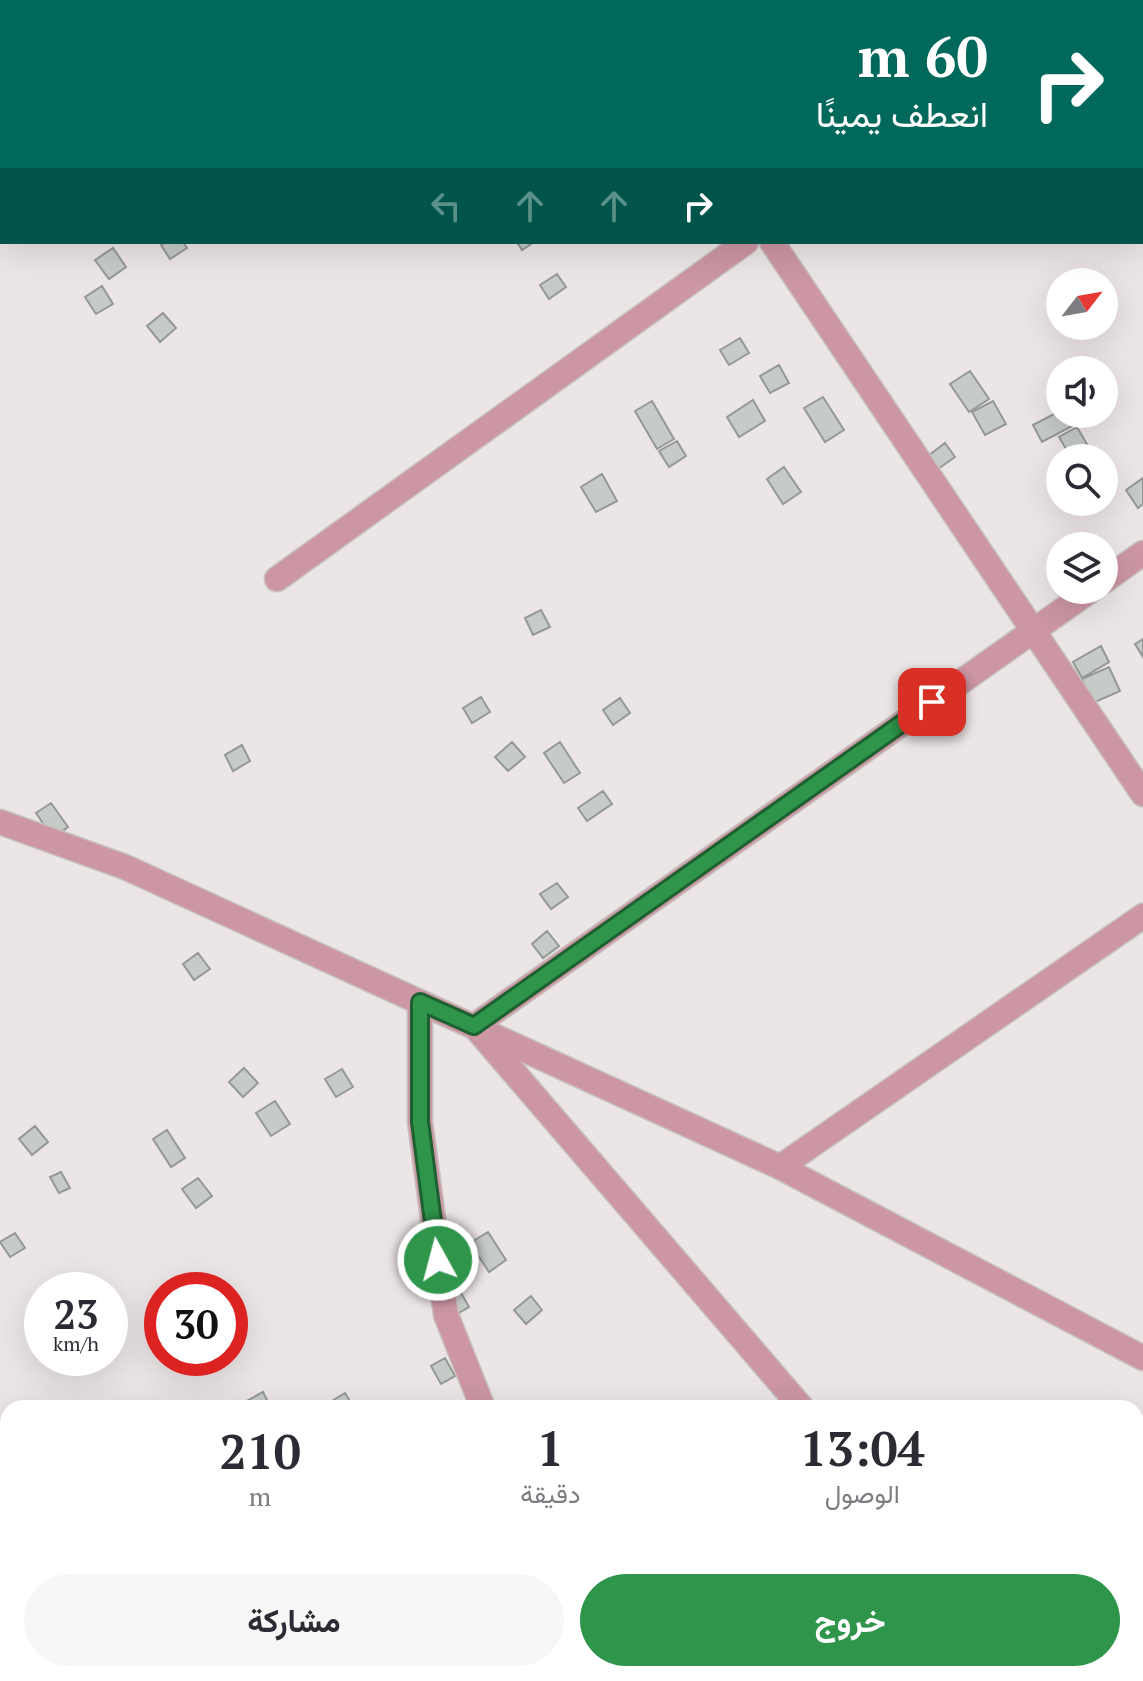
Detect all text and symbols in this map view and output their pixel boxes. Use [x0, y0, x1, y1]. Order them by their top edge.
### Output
text: 60 m [858, 19, 988, 93]
icon: right [1016, 32, 1120, 136]
text: انعطف يمينًا [816, 90, 988, 137]
icon: left [424, 184, 468, 228]
icon: ahead [508, 184, 552, 228]
icon: ahead [592, 184, 636, 228]
icon: right [676, 184, 720, 228]
north arrow [1046, 268, 1118, 340]
map controls [1046, 268, 1118, 604]
button: sound [1046, 356, 1118, 428]
button: search [1046, 444, 1118, 516]
button: layers [1046, 532, 1118, 604]
pin [898, 668, 966, 736]
icon: arrive [910, 680, 954, 724]
position arrow [396, 1218, 480, 1302]
speed limit sign: 30 [144, 1272, 248, 1376]
text: 23 [53, 1287, 99, 1340]
text: km/h [53, 1330, 99, 1357]
text: 1 [537, 1416, 564, 1480]
text: 13:04 [800, 1416, 925, 1480]
text: 210 [219, 1419, 301, 1483]
text: دقيقة [520, 1476, 580, 1510]
text: الوصول [825, 1476, 900, 1510]
text: m [249, 1479, 271, 1513]
button: مشاركة [24, 1574, 564, 1666]
button: خروج [580, 1574, 1120, 1666]

